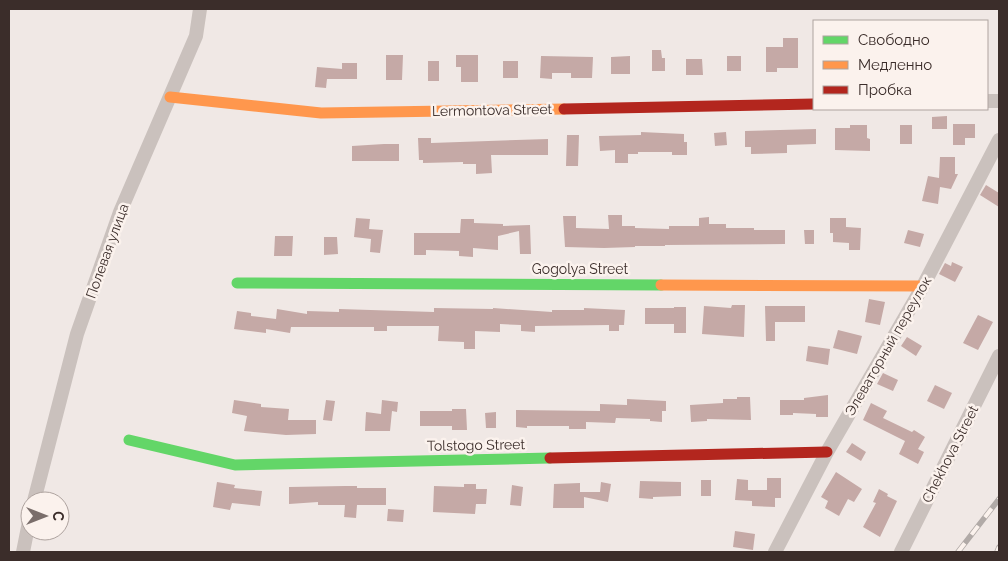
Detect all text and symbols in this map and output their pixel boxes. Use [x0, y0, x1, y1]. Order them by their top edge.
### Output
legend [813, 20, 988, 110]
text: Свободно [858, 31, 930, 49]
text: Медленно [858, 56, 932, 74]
text: Пробка [858, 81, 912, 99]
street label: Lermontova Street [432, 101, 553, 119]
street label: Полевая улица [82, 201, 132, 301]
street label: Gogolya Street [532, 261, 628, 277]
street label: Элеваторный переулок [841, 273, 935, 419]
street label: Chekhova Street [919, 402, 982, 505]
street label: Tolstogo Street [427, 436, 526, 454]
north arrow [20, 491, 70, 541]
text: С [50, 511, 66, 521]

